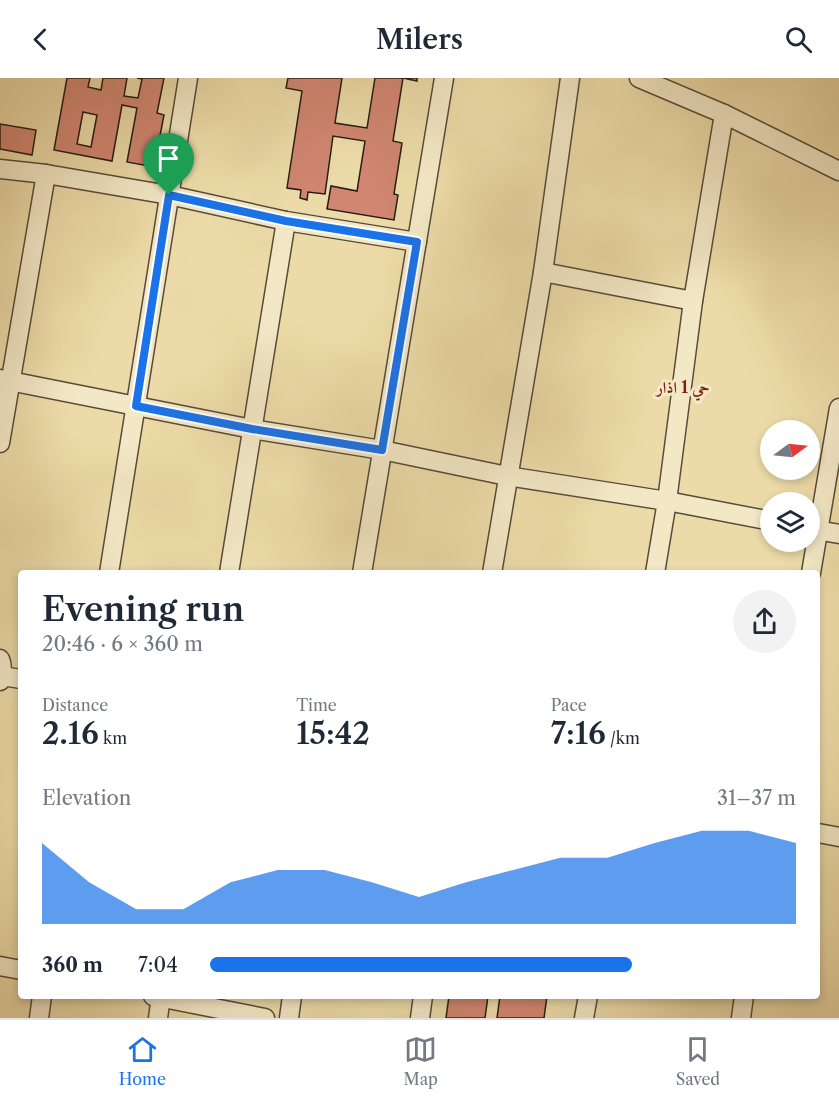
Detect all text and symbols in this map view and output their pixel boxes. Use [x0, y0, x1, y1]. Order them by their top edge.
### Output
icon: back [24, 23, 57, 56]
text: Milers [376, 23, 463, 56]
icon: search [782, 23, 815, 56]
pin [143, 133, 194, 195]
icon: arrive [152, 142, 185, 175]
district label: حي 1 اذار [654, 377, 710, 401]
north arrow [760, 420, 820, 480]
map controls [760, 420, 820, 552]
button: layers [760, 492, 820, 552]
text: Evening run [42, 589, 244, 630]
button: share [733, 590, 796, 653]
text: 20:46 · 6 × 360 m [42, 632, 203, 656]
text: Distance [42, 695, 108, 715]
text: Time [296, 695, 337, 715]
text: Pace [551, 695, 587, 715]
text: 2.16 [42, 715, 99, 752]
text: 15:42 [296, 715, 370, 752]
text: 7:16 [551, 715, 606, 752]
text: km [99, 728, 127, 748]
text: /km [606, 728, 640, 748]
text: Elevation [42, 786, 131, 810]
text: 31–37 m [717, 786, 796, 810]
text: 360 m [42, 953, 103, 977]
text: 7:04 [138, 953, 178, 977]
tab: Home [119, 1033, 166, 1089]
tab: Map [404, 1033, 438, 1089]
tab: Saved [676, 1033, 720, 1089]

